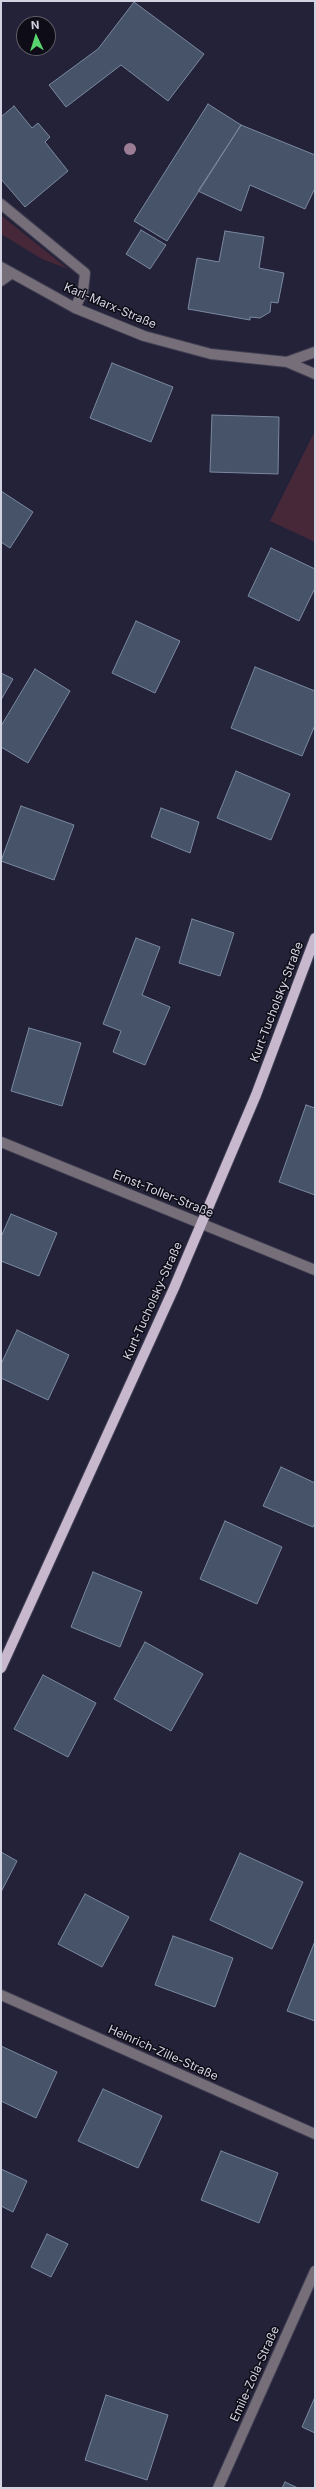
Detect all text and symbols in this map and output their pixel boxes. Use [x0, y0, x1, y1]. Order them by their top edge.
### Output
north arrow [16, 16, 56, 56]
text: N [31, 18, 40, 32]
street label: Karl-Marx-Straße [61, 280, 159, 332]
street label: Kurt-Tucholsky-Straße [247, 940, 307, 1064]
street label: Ernst-Toller-Straße [111, 1167, 215, 1221]
street label: Kurt-Tucholsky-Straße [120, 1240, 186, 1362]
street label: Heinrich-Zille-Straße [106, 2022, 220, 2084]
street label: Emile-Zola-Straße [227, 2324, 283, 2424]

